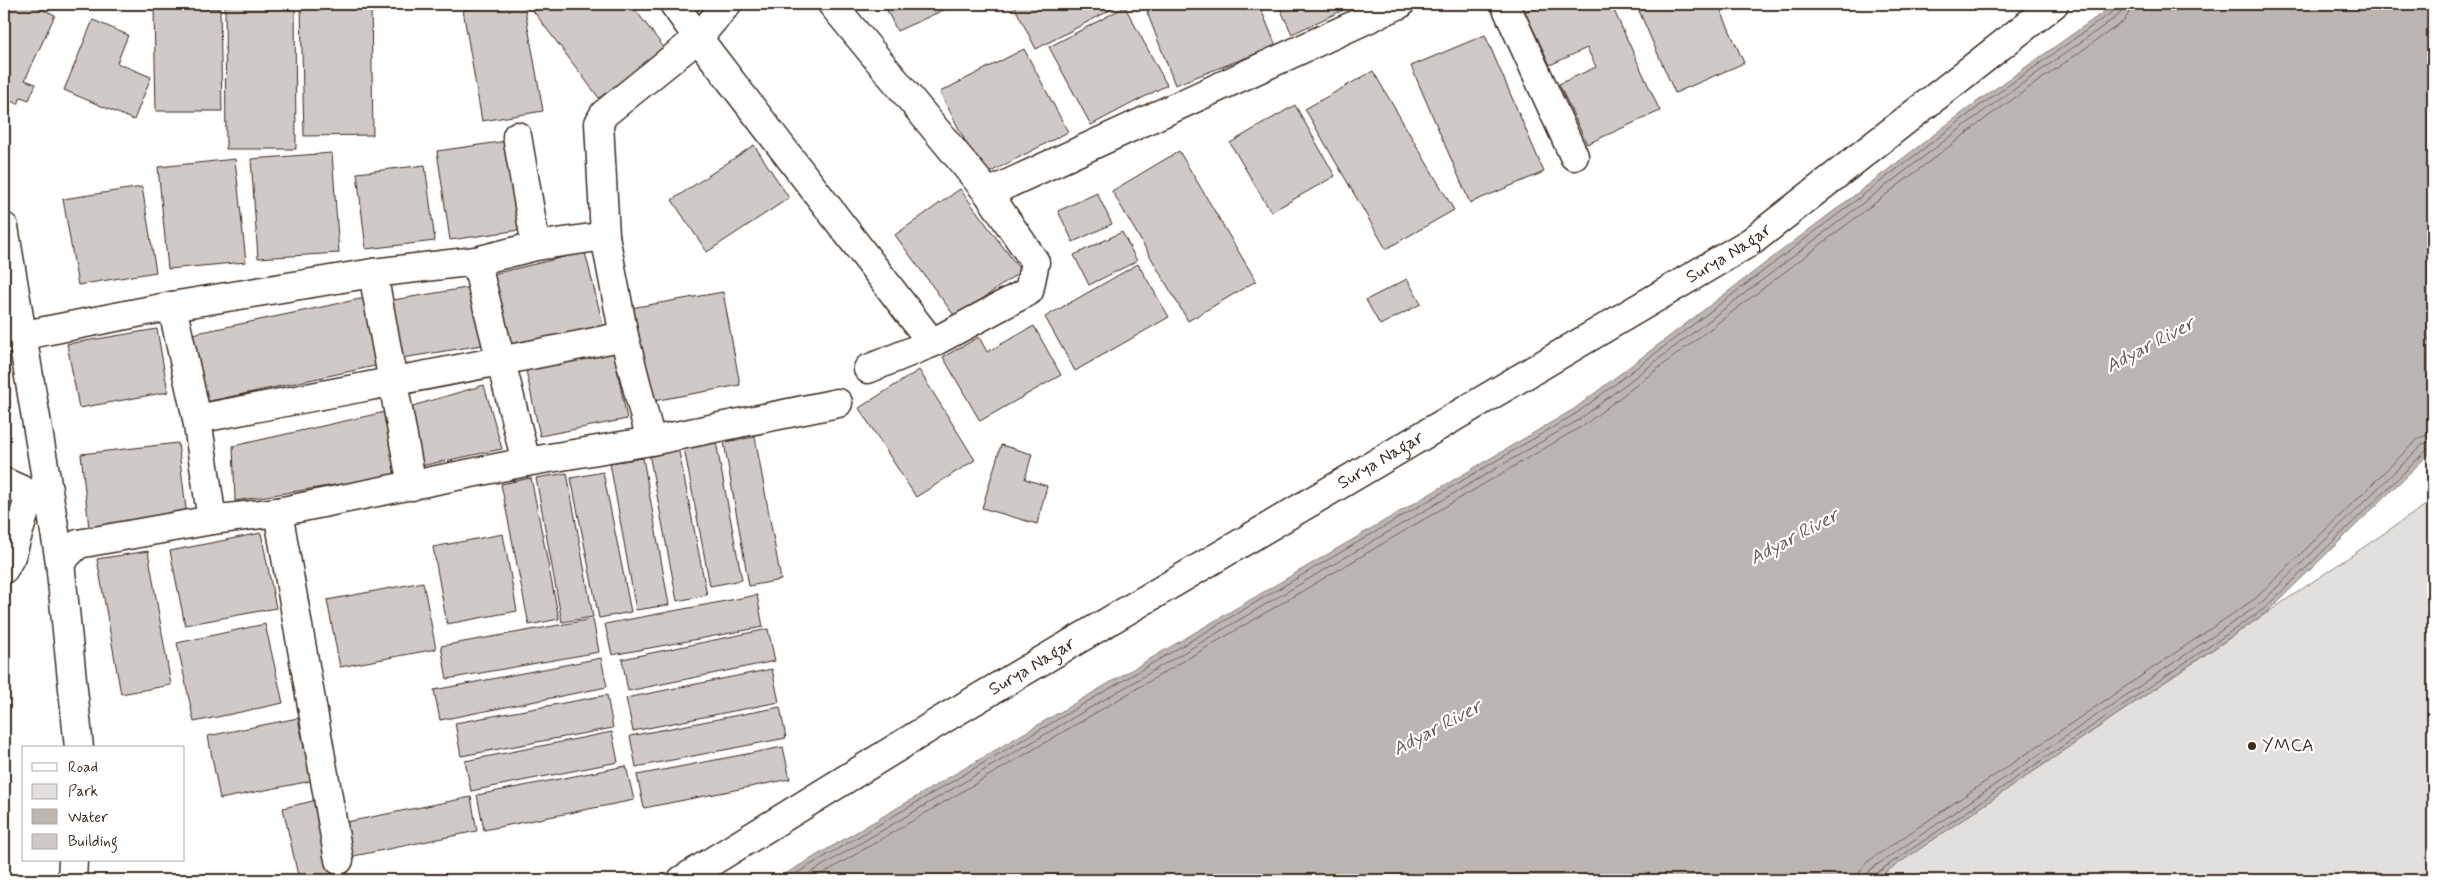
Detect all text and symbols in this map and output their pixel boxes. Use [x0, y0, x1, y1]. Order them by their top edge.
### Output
street label: Surya Nagar [1682, 218, 1777, 289]
water label: Adyar River [2101, 310, 2201, 379]
street label: Surya Nagar [1333, 425, 1429, 495]
water label: Adyar River [1745, 502, 1845, 571]
street label: Surya Nagar [984, 631, 1080, 701]
water label: Adyar River [1388, 693, 1488, 762]
place label: YMCA [2262, 734, 2314, 758]
marker: YMCA [2246, 740, 2258, 752]
legend [22, 746, 185, 862]
text: Road [68, 758, 98, 778]
text: Park [68, 782, 98, 802]
text: Water [68, 808, 108, 828]
text: Building [68, 832, 118, 853]

